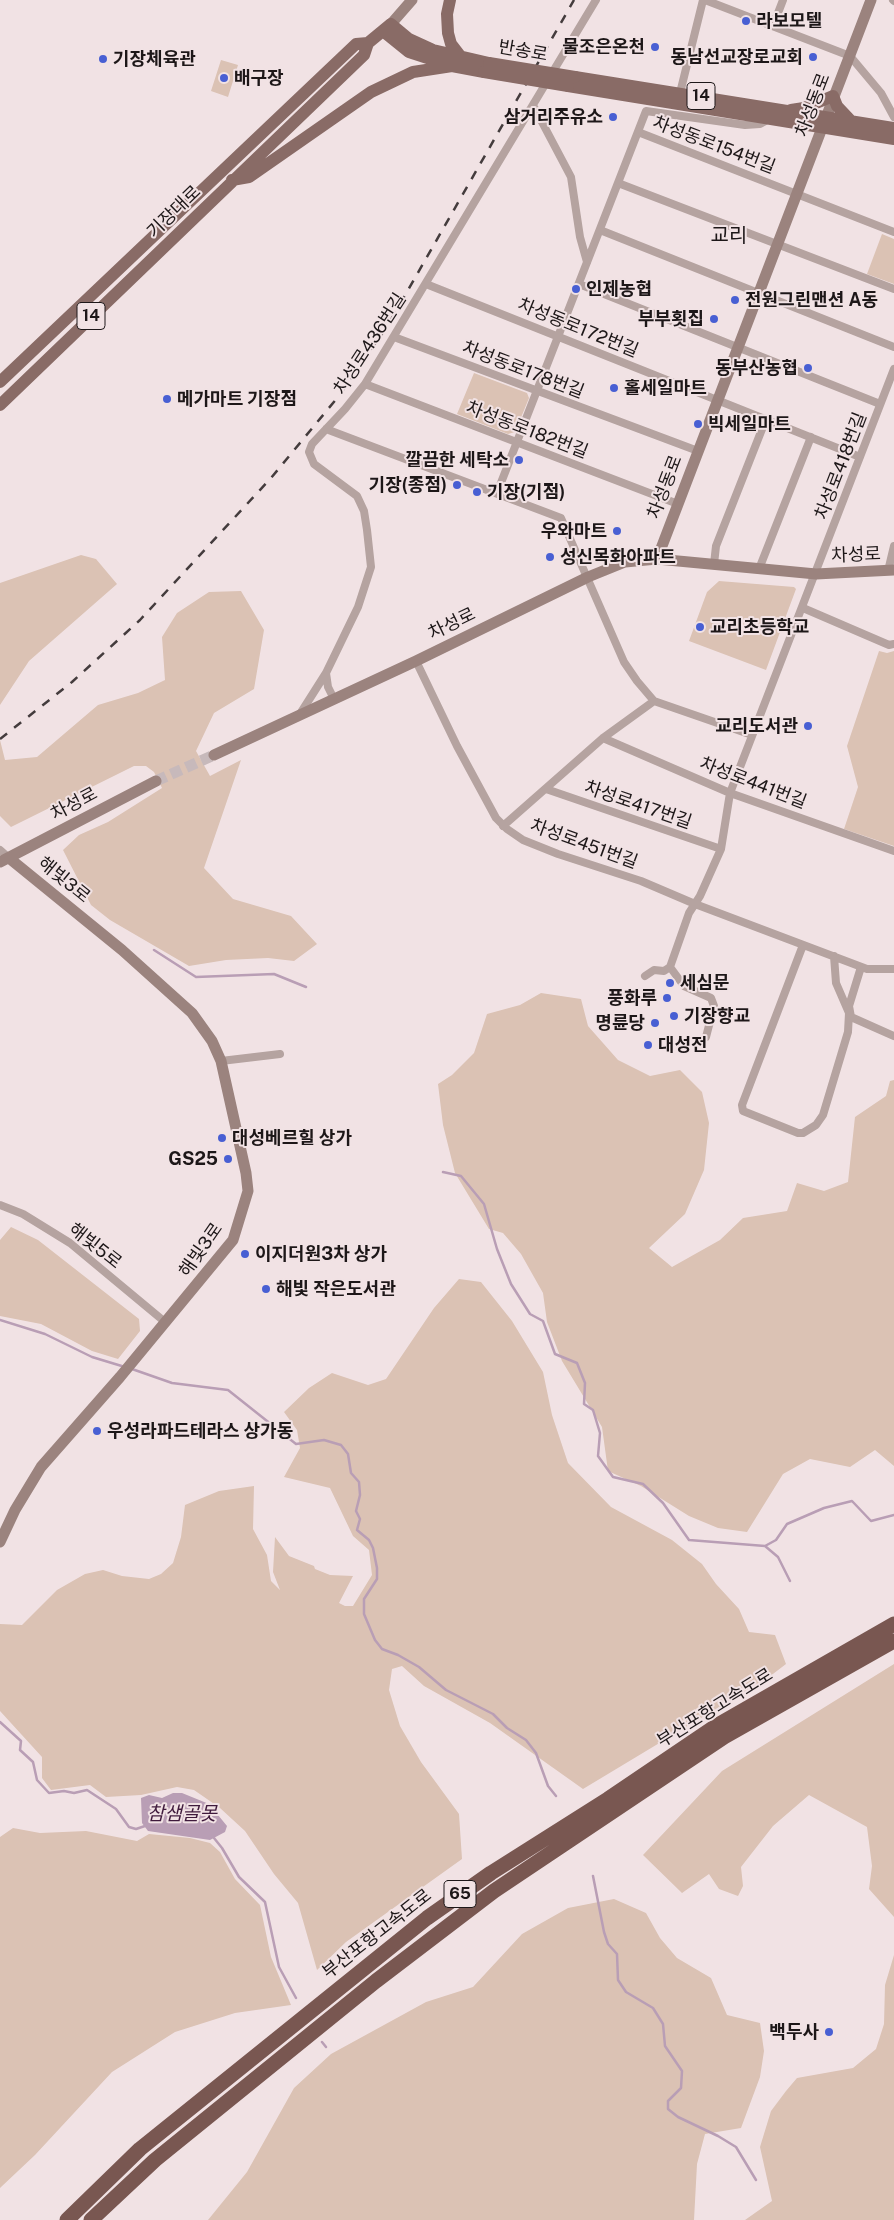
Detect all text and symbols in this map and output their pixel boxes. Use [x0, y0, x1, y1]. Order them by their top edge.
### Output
place label: 라보모텔 [756, 10, 822, 32]
marker: 라보모텔 [740, 15, 752, 27]
street label: 반송로 [497, 36, 549, 66]
place label: 물조은온천 [562, 36, 645, 58]
marker: 물조은온천 [649, 41, 661, 53]
place label: 동남선교장로교회 [671, 46, 803, 68]
place label: 기장체육관 [113, 48, 196, 70]
marker: 동남선교장로교회 [807, 51, 819, 63]
marker: 기장체육관 [97, 53, 109, 65]
place label: 배구장 [234, 67, 284, 89]
street label: 차성동로 [791, 70, 835, 140]
marker: 배구장 [218, 72, 230, 84]
road number: 14 [687, 82, 715, 110]
place label: 삼거리주유소 [504, 106, 603, 128]
marker: 삼거리주유소 [607, 111, 619, 123]
street label: 차성동로154번길 [650, 112, 778, 178]
street label: 기장대로 [143, 181, 205, 243]
district label: 교리 [711, 224, 747, 248]
place label: 인제농협 [586, 278, 652, 300]
marker: 인제농협 [570, 283, 582, 295]
street label: 차성로436번길 [329, 289, 411, 399]
place label: 전원그린맨션 A동 [745, 289, 878, 311]
street label: 차성동로172번길 [514, 294, 642, 362]
marker: 전원그린맨션 A동 [729, 294, 741, 306]
road number: 14 [77, 302, 105, 330]
place label: 부부횟집 [638, 308, 704, 330]
marker: 부부횟집 [708, 313, 720, 325]
street label: 차성동로178번길 [459, 337, 587, 403]
place label: 동부산농협 [715, 357, 798, 379]
marker: 동부산농협 [802, 362, 814, 374]
place label: 홀세일마트 [624, 377, 707, 399]
marker: 홀세일마트 [608, 382, 620, 394]
place label: 메가마트 기장점 [177, 388, 297, 410]
marker: 메가마트 기장점 [161, 393, 173, 405]
street label: 차성동로182번길 [463, 397, 591, 463]
street label: 차성로418번길 [811, 409, 871, 523]
place label: 빅세일마트 [708, 413, 791, 435]
marker: 빅세일마트 [692, 418, 704, 430]
place label: 깔끔한 세탁소 [406, 449, 509, 471]
street label: 차성동로 [643, 452, 687, 522]
marker: 깔끔한 세탁소 [513, 454, 525, 466]
place label: 기장(종점) [369, 474, 447, 496]
marker: 기장(종점) [451, 479, 463, 491]
place label: 기장(기점) [487, 481, 565, 503]
marker: 기장(기점) [471, 486, 483, 498]
place label: 우와마트 [541, 520, 607, 542]
marker: 우와마트 [611, 525, 623, 537]
street label: 차성로 [831, 543, 881, 567]
place label: 성신목화아파트 [560, 546, 676, 568]
marker: 성신목화아파트 [544, 551, 556, 563]
street label: 차성로 [425, 603, 479, 645]
place label: 교리초등학교 [710, 616, 809, 638]
marker: 교리초등학교 [694, 621, 706, 633]
place label: 교리도서관 [715, 715, 798, 737]
marker: 교리도서관 [802, 720, 814, 732]
street label: 차성로441번길 [696, 753, 810, 813]
street label: 차성로417번길 [581, 777, 695, 833]
street label: 차성로 [47, 783, 101, 825]
street label: 차성로451번길 [527, 815, 641, 873]
street label: 해빛3로 [33, 852, 95, 908]
place label: 세심문 [680, 972, 730, 994]
marker: 세심문 [664, 977, 676, 989]
place label: 풍화루 [607, 987, 657, 1009]
marker: 풍화루 [661, 992, 673, 1004]
place label: 기장향교 [684, 1005, 750, 1027]
marker: 기장향교 [668, 1010, 680, 1022]
place label: 명륜당 [595, 1012, 645, 1034]
marker: 명륜당 [649, 1017, 661, 1029]
place label: 대성전 [658, 1034, 708, 1056]
marker: 대성전 [642, 1039, 654, 1051]
place label: 대성베르힐 상가 [232, 1127, 352, 1149]
marker: 대성베르힐 상가 [216, 1132, 228, 1144]
place label: GS25 [168, 1148, 218, 1170]
marker: GS25 [222, 1153, 234, 1165]
street label: 해빛5로 [64, 1219, 126, 1273]
street label: 해빛3로 [175, 1219, 227, 1281]
place label: 이지더원3차 상가 [255, 1243, 387, 1265]
marker: 이지더원3차 상가 [239, 1248, 251, 1260]
place label: 해빛 작은도서관 [276, 1278, 396, 1300]
marker: 해빛 작은도서관 [260, 1283, 272, 1295]
place label: 우성라파드테라스 상가동 [107, 1420, 293, 1442]
marker: 우성라파드테라스 상가동 [91, 1425, 103, 1437]
street label: 부산포항고속도로 [653, 1664, 777, 1752]
water label: 참샘골못 [147, 1803, 217, 1825]
road number: 65 [444, 1880, 476, 1908]
street label: 부산포항고속도로 [318, 1885, 436, 1983]
place label: 백두사 [769, 2021, 819, 2043]
marker: 백두사 [823, 2026, 835, 2038]

